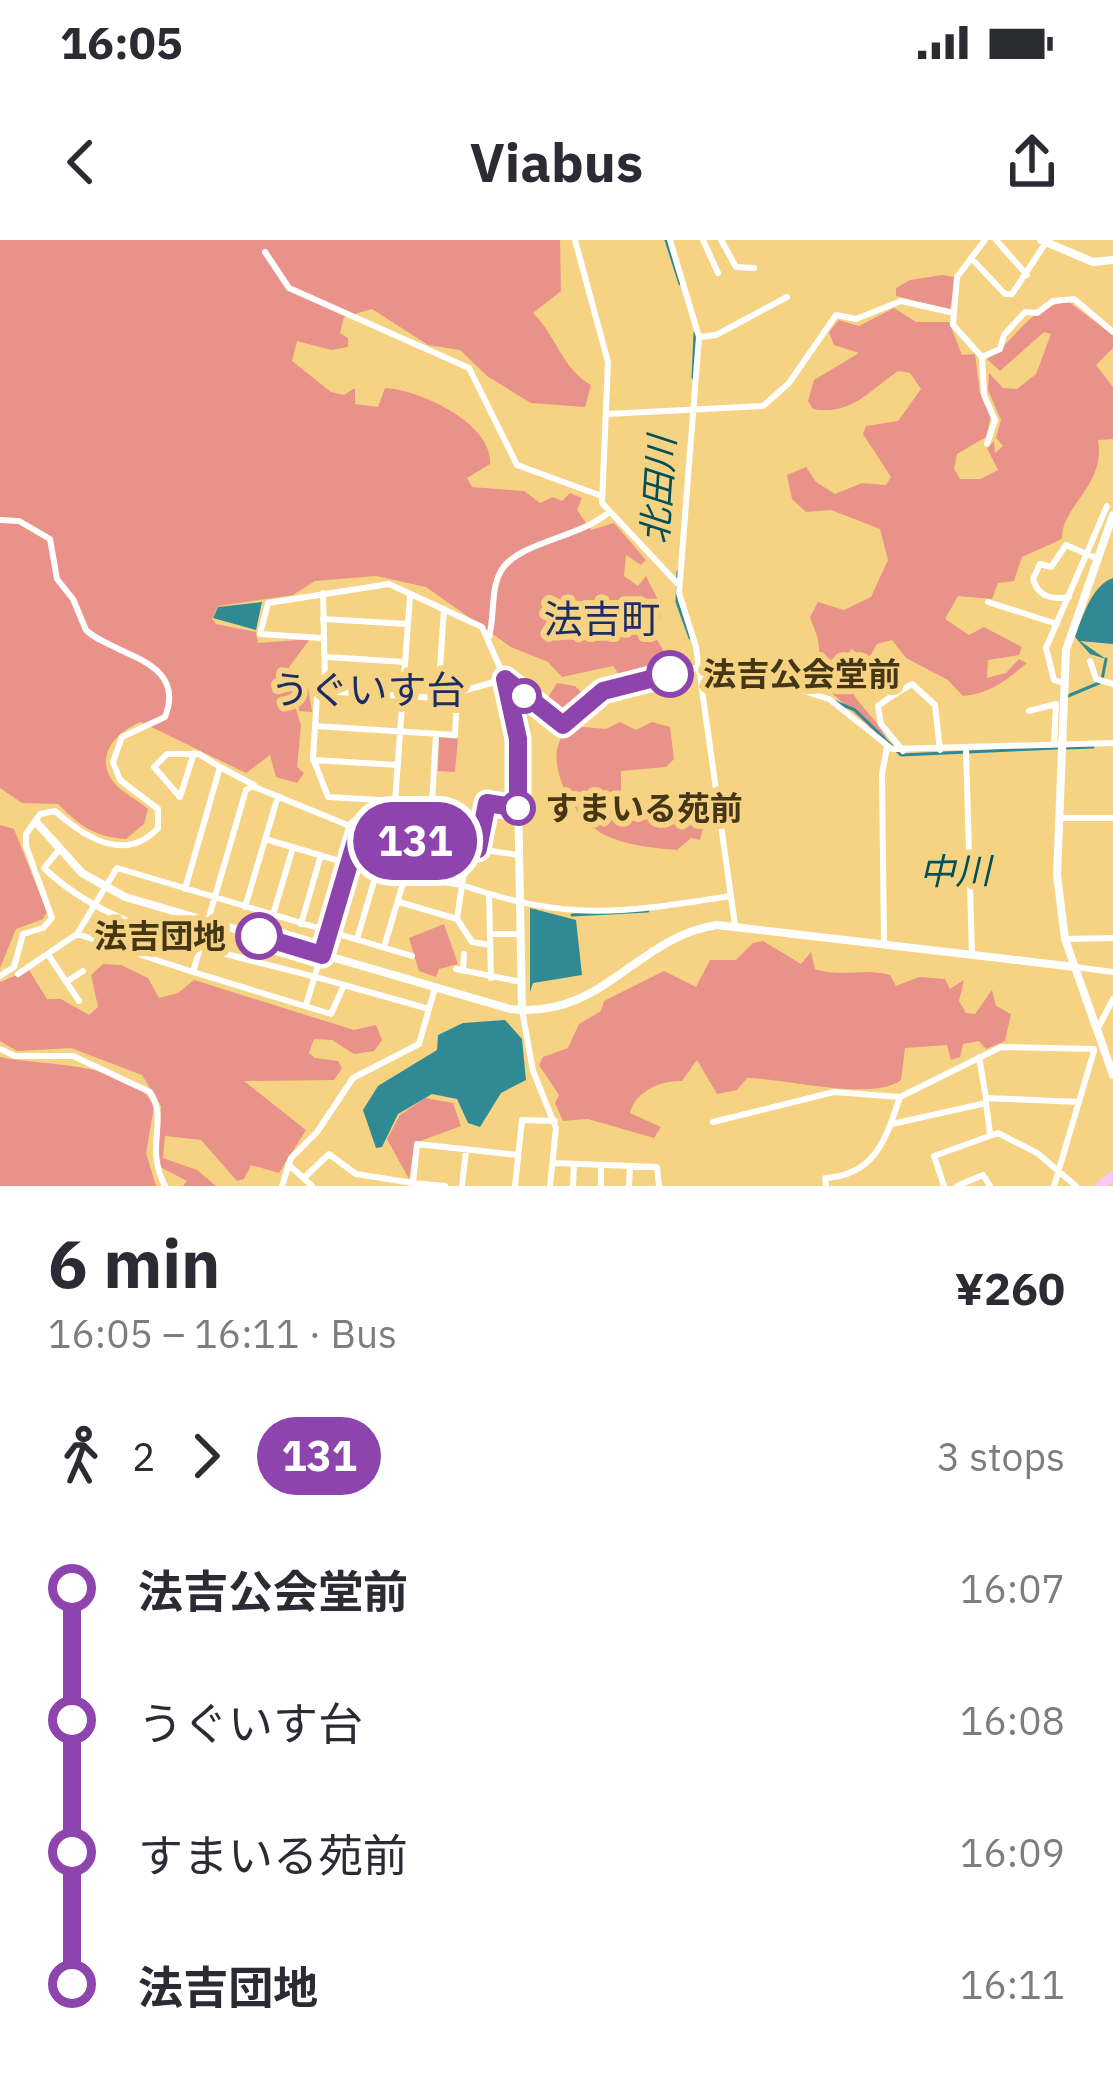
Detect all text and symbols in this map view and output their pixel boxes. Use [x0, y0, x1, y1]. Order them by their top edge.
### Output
text: 16:05 [60, 13, 183, 71]
text: Viabus [470, 127, 643, 197]
icon: back [48, 129, 114, 195]
icon: share [999, 129, 1065, 195]
water label: 北田川 [630, 430, 685, 545]
district label: 法吉町 [543, 593, 661, 644]
marker: 法吉公会堂前 [648, 652, 692, 696]
place label: 法吉公会堂前 [703, 652, 901, 695]
district label: うぐいす台 [270, 664, 466, 715]
unlabelled marker [508, 680, 540, 712]
place label: すまいる苑前 [545, 786, 743, 829]
marker: すまいる苑前 [502, 792, 534, 824]
line badge: 131 [346, 802, 484, 880]
text: 131 [377, 813, 453, 868]
water label: 中川 [919, 846, 995, 895]
place label: 法吉団地 [94, 914, 226, 957]
marker: 法吉団地 [237, 914, 281, 958]
text: 6 min [48, 1220, 220, 1306]
text: ¥260 [955, 1259, 1065, 1317]
text: 16:05 – 16:11 · Bus [48, 1308, 397, 1359]
icon: walk [48, 1423, 114, 1489]
icon: forward [173, 1423, 239, 1489]
text: 131 [281, 1428, 357, 1483]
text: 2 [132, 1431, 155, 1482]
text: 3 stops [937, 1431, 1065, 1482]
text: 法吉公会堂前 [138, 1562, 408, 1620]
text: 16:07 [960, 1563, 1065, 1614]
text: うぐいす台 [138, 1694, 363, 1752]
text: 16:08 [960, 1695, 1065, 1746]
text: すまいる苑前 [138, 1826, 408, 1884]
text: 16:09 [960, 1827, 1065, 1878]
text: 法吉団地 [138, 1958, 318, 2016]
text: 16:11 [960, 1959, 1065, 2010]

